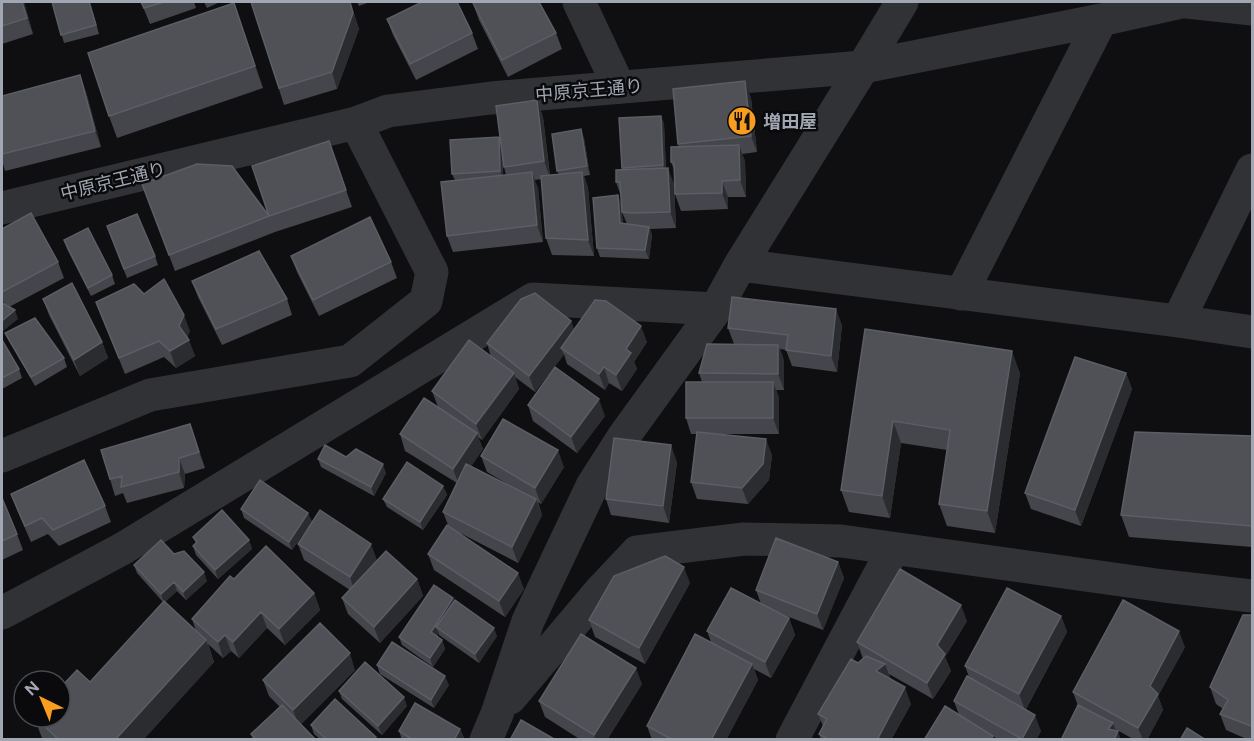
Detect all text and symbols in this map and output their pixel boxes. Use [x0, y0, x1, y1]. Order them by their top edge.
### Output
street label: 中原京王通り [534, 75, 644, 105]
restaurant icon: 増田屋 [726, 105, 758, 137]
place label: 増田屋 [763, 111, 817, 132]
street label: 中原京王通り [58, 158, 168, 204]
north arrow [12, 669, 72, 729]
text: N [21, 677, 43, 700]

